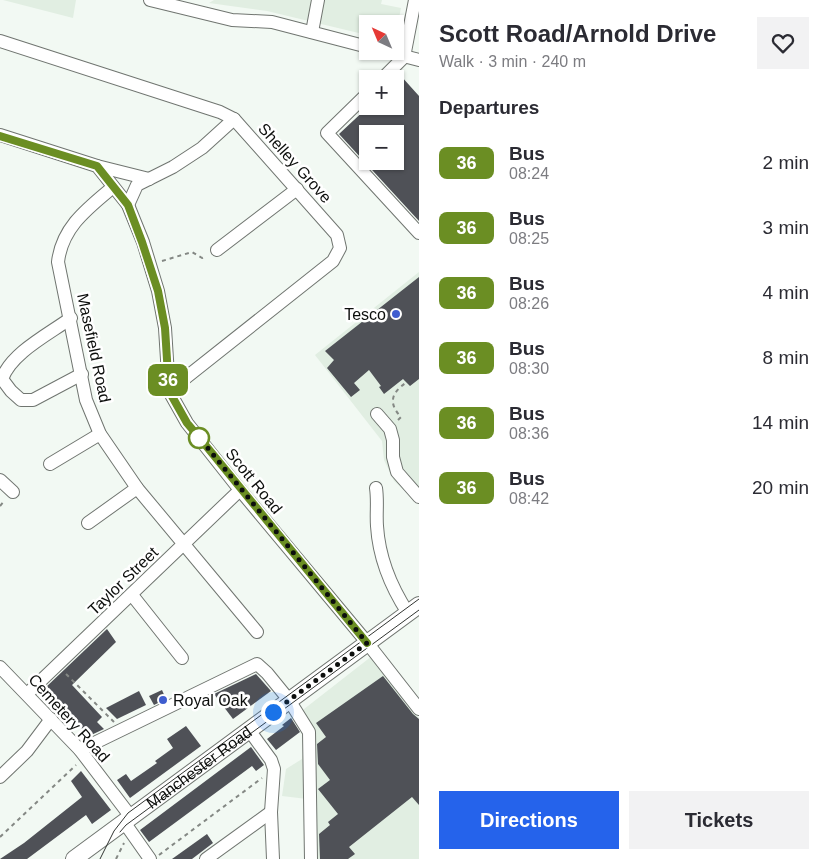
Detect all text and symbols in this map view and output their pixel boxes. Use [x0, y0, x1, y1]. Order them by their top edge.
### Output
north arrow [359, 15, 404, 60]
map controls [359, 15, 404, 170]
button: heart [757, 17, 809, 69]
text: Scott Road/Arnold Drive [439, 20, 716, 47]
text: Walk · 3 min · 240 m [439, 53, 586, 70]
button: + [359, 70, 404, 115]
text: Departures [439, 97, 539, 118]
street label: Shelley Grove [255, 120, 335, 206]
button: − [359, 125, 404, 170]
text: Bus [509, 143, 545, 164]
text: 2 min [763, 152, 809, 173]
text: 36 [456, 153, 477, 173]
text: 08:24 [509, 165, 549, 182]
text: Bus [509, 208, 545, 229]
text: 3 min [763, 217, 809, 238]
text: 36 [456, 218, 477, 238]
text: 08:25 [509, 230, 549, 247]
text: Bus [509, 273, 545, 294]
text: 4 min [763, 282, 809, 303]
text: 36 [456, 283, 477, 303]
street label: Masefield Road [74, 292, 114, 404]
text: 08:26 [509, 295, 549, 312]
place label: Tesco [344, 306, 386, 323]
marker: Tesco [390, 308, 402, 320]
text: Bus [509, 338, 545, 359]
text: 8 min [763, 347, 809, 368]
text: 36 [456, 348, 477, 368]
text: 08:30 [509, 360, 549, 377]
line badge: 36 [146, 364, 190, 396]
text: 36 [158, 370, 178, 390]
text: Bus [509, 403, 545, 424]
text: 14 min [752, 412, 809, 433]
text: 36 [456, 413, 477, 433]
text: 08:36 [509, 425, 549, 442]
unlabelled marker [188, 427, 210, 449]
street label: Scott Road [222, 445, 286, 517]
text: Bus [509, 468, 545, 489]
text: 20 min [752, 477, 809, 498]
text: 36 [456, 478, 477, 498]
text: 08:42 [509, 490, 549, 507]
street label: Taylor Street [85, 543, 162, 618]
street label: Cemetery Road [25, 671, 113, 765]
place label: Royal Oak [173, 692, 249, 709]
marker: Royal Oak [157, 694, 169, 706]
your location [261, 700, 286, 725]
street label: Manchester Road [143, 723, 255, 811]
button: Directions [439, 791, 619, 849]
button: Tickets [629, 791, 809, 849]

